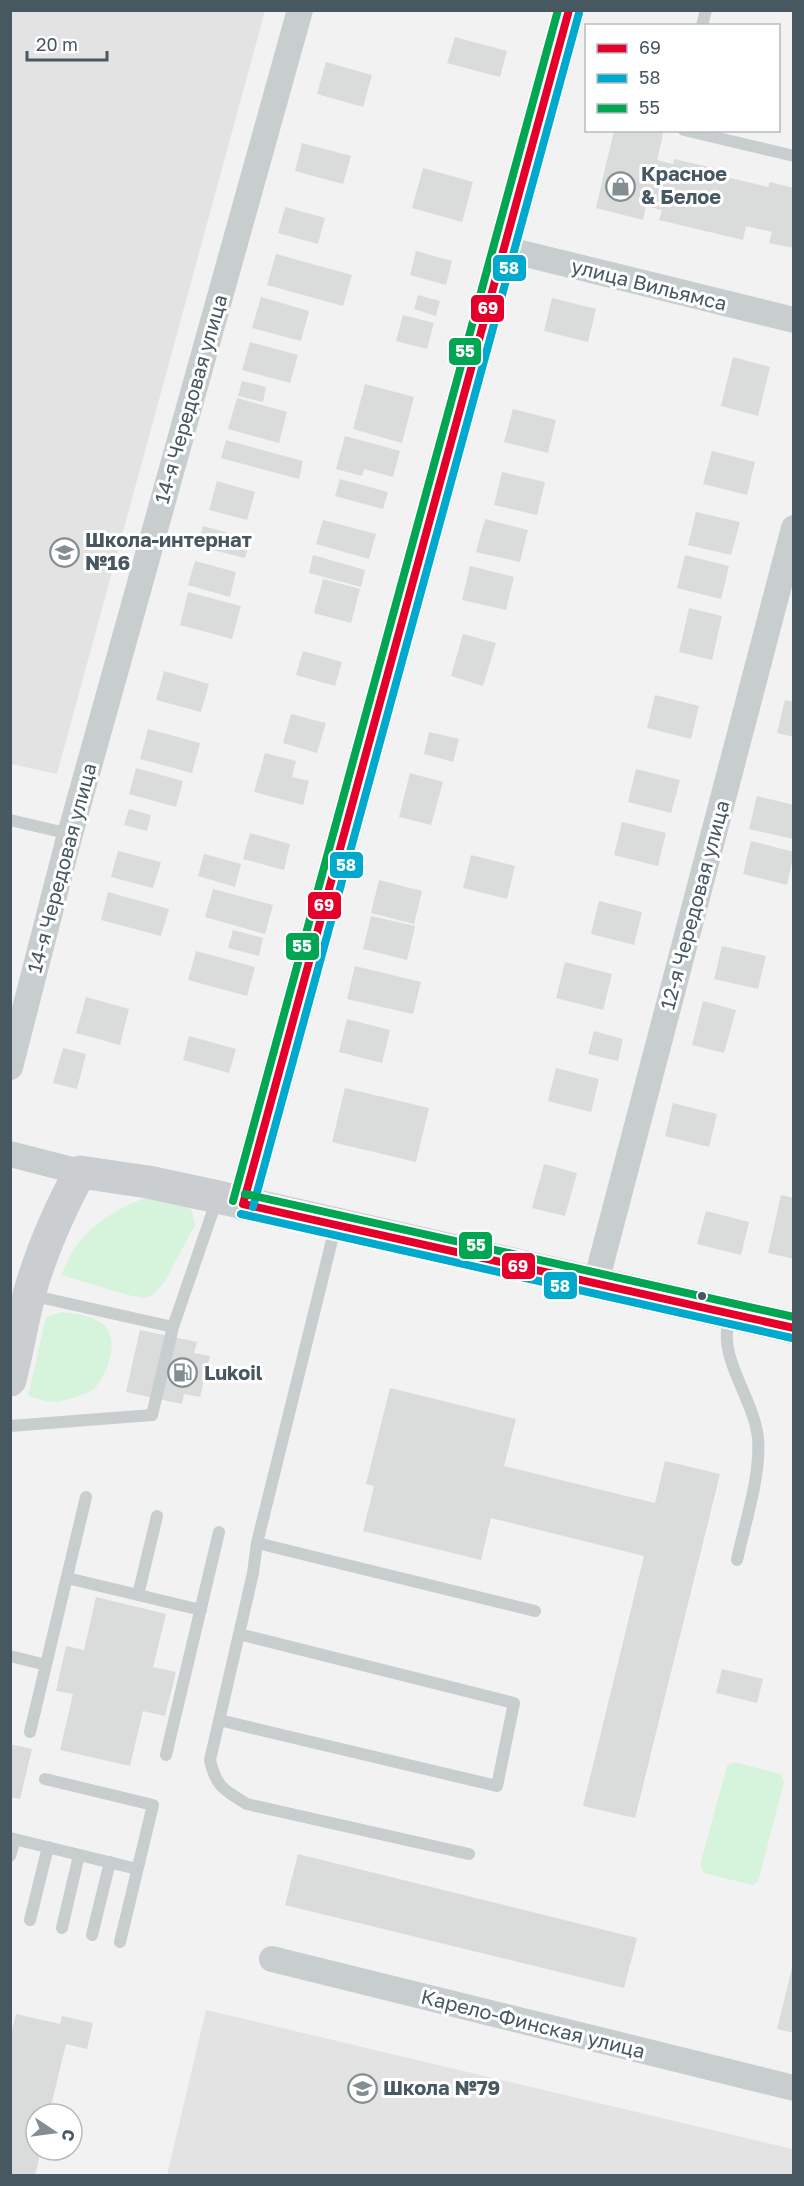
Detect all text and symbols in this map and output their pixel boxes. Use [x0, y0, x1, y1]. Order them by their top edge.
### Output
scale bar [27, 24, 106, 62]
legend [585, 24, 780, 132]
text: 20 m [36, 33, 78, 55]
text: 69 [639, 36, 661, 58]
text: 58 [639, 66, 660, 88]
text: 55 [639, 96, 660, 118]
place label: Красное & Белое [641, 161, 727, 208]
shop icon: Красное & Белое [604, 170, 636, 202]
street label: улица Вильямса [569, 253, 729, 315]
line badge: 58 [492, 254, 527, 282]
text: 58 [499, 258, 519, 278]
street label: 14-я Чередовая улица [149, 291, 231, 506]
line badge: 69 [470, 294, 505, 323]
text: 69 [478, 298, 498, 318]
line badge: 55 [448, 337, 482, 366]
text: 55 [455, 341, 475, 361]
place label: Школа-интернат №16 [85, 527, 252, 574]
school or university icon: Школа-интернат №16 [48, 536, 80, 568]
street label: 14-я Чередовая улица [21, 760, 101, 975]
street label: 12-я Чередовая улица [655, 797, 734, 1012]
line badge: 58 [329, 851, 364, 879]
text: 58 [336, 855, 356, 875]
line badge: 69 [307, 891, 342, 920]
text: 69 [314, 895, 334, 915]
line badge: 55 [285, 932, 320, 961]
text: 55 [292, 936, 312, 956]
line badge: 55 [458, 1231, 493, 1260]
text: 55 [466, 1235, 486, 1255]
line badge: 69 [501, 1252, 536, 1280]
text: 69 [508, 1256, 528, 1276]
line badge: 58 [543, 1271, 578, 1300]
text: 58 [550, 1276, 570, 1296]
unlabelled marker [696, 1290, 708, 1302]
fuel station icon: Lukoil [167, 1357, 199, 1389]
place label: Lukoil [204, 1360, 263, 1384]
street label: Карело-Финская улица [419, 1984, 648, 2063]
school or university icon: Школа №79 [346, 2072, 378, 2104]
place label: Школа №79 [383, 2075, 500, 2099]
north arrow [24, 2102, 84, 2162]
text: С [58, 2128, 80, 2143]

